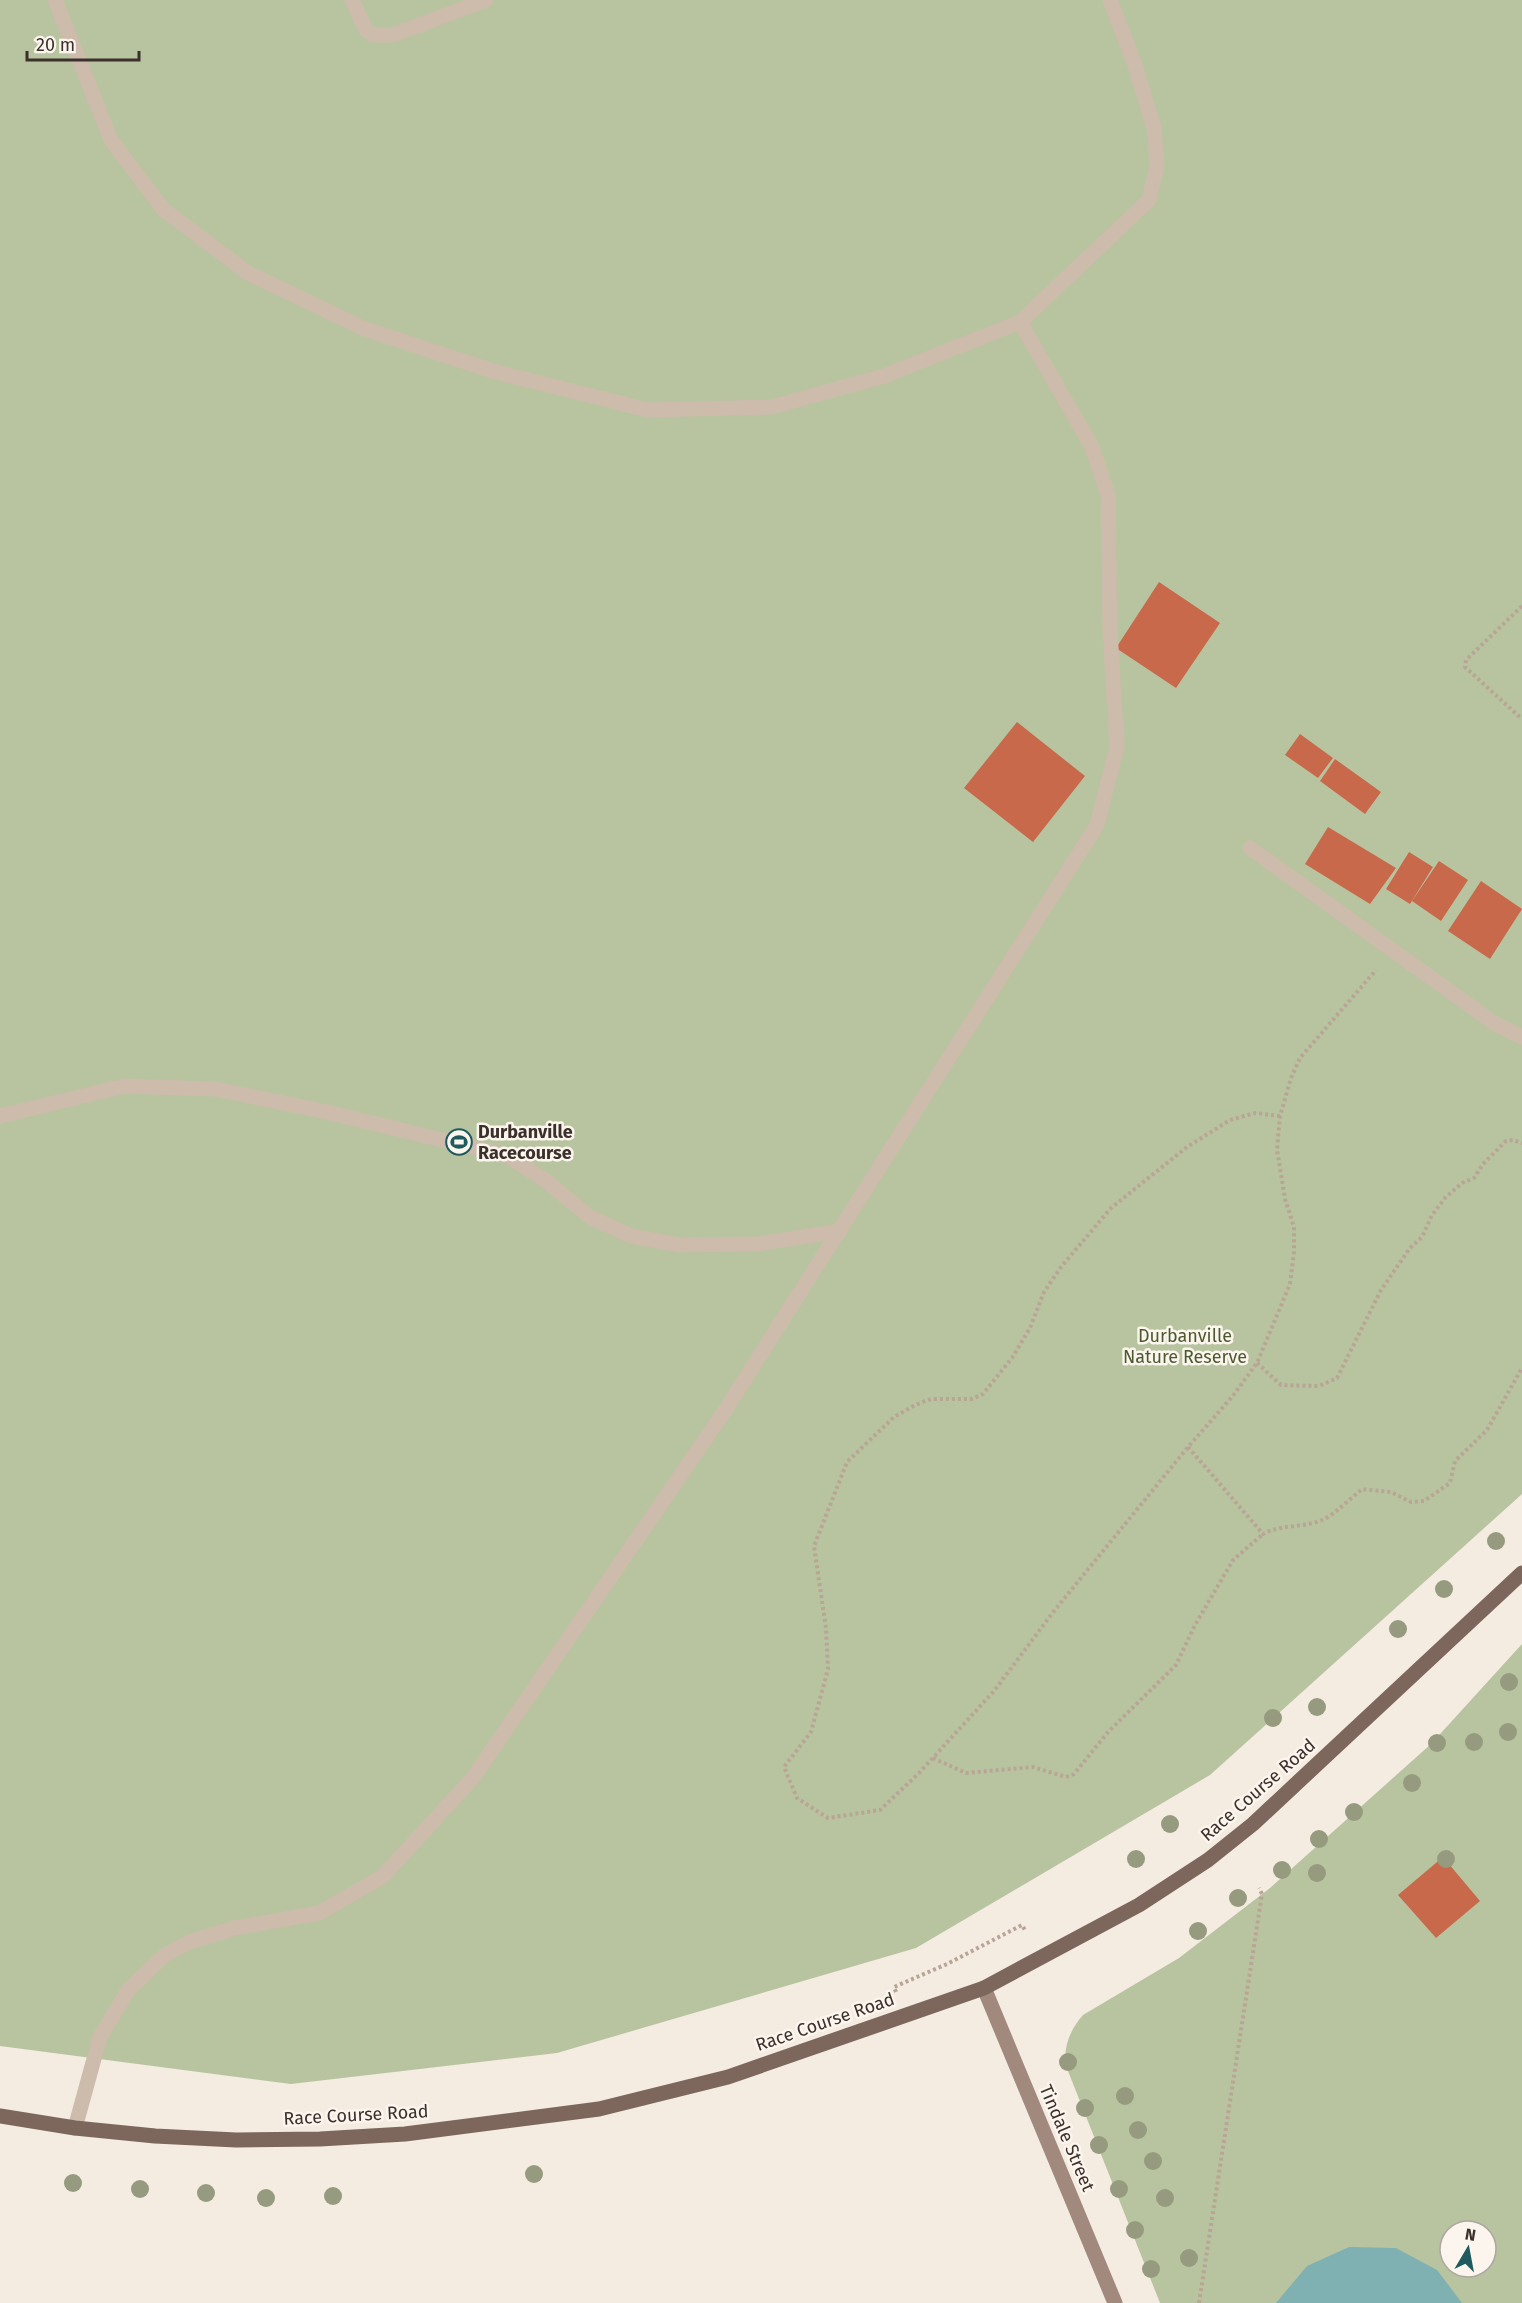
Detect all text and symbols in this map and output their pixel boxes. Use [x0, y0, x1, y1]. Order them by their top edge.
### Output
scale bar [27, 24, 140, 62]
text: 20 m [36, 34, 75, 56]
place label: Durbanville Racecourse [478, 1121, 573, 1164]
sports icon: Durbanville Racecourse [444, 1127, 474, 1157]
park label: Durbanville Nature Reserve [1123, 1325, 1247, 1368]
street label: Race Course Road [1196, 1734, 1320, 1846]
street label: Race Course Road [753, 1988, 897, 2056]
street label: Tindale Street [1035, 2081, 1100, 2195]
street label: Race Course Road [283, 2100, 429, 2130]
north arrow [1438, 2219, 1498, 2279]
text: N [1464, 2224, 1477, 2245]

